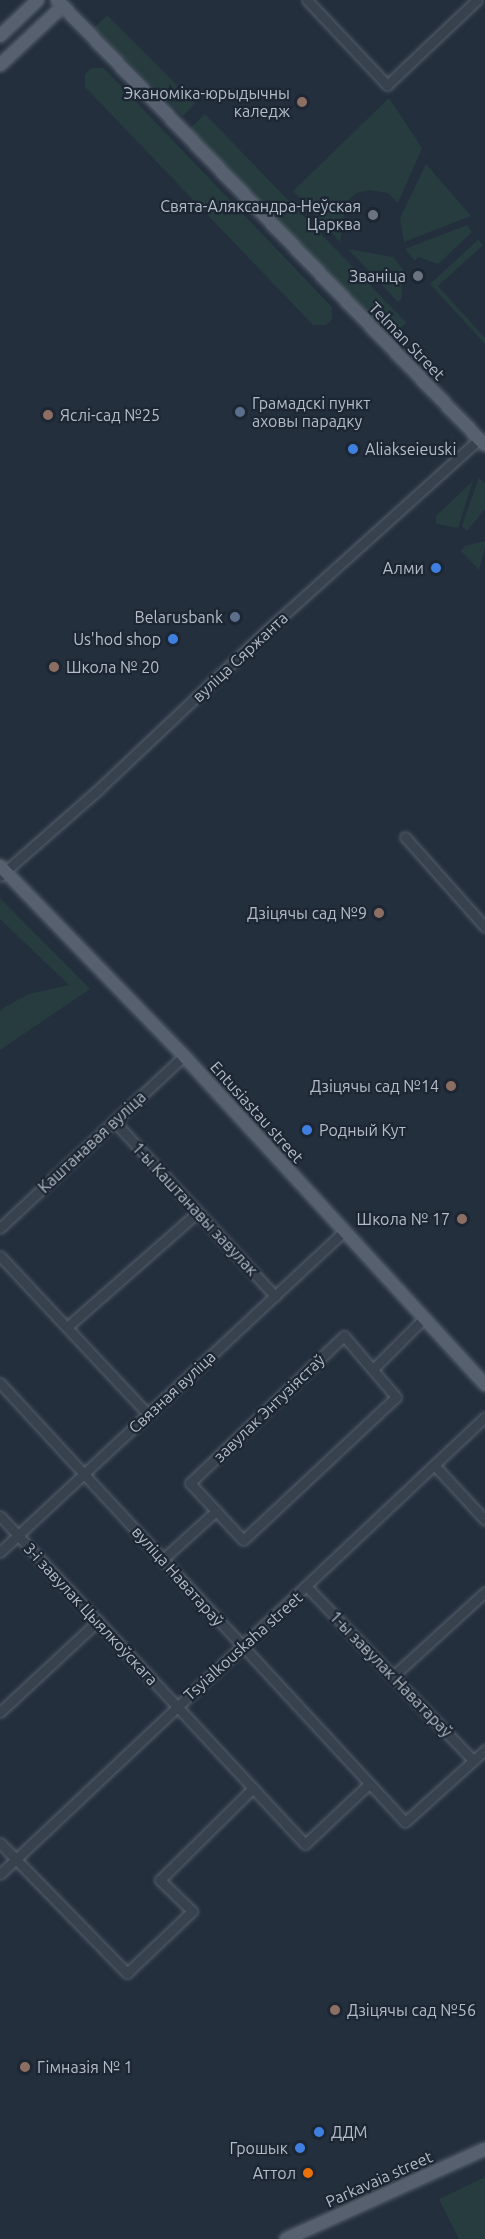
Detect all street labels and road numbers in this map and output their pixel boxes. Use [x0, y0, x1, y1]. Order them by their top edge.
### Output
street label: Telman Street [365, 298, 449, 384]
street label: вуліца Сяржанта [188, 608, 292, 706]
street label: Entusiastau street [206, 1057, 308, 1167]
street label: Каштанавая вуліца [34, 1087, 150, 1197]
street label: 1-ы Каштанавы завулак [128, 1138, 262, 1280]
street label: Связная вуліца [125, 1347, 219, 1437]
street label: завулак Энтузіястаў [210, 1350, 328, 1466]
street label: вуліца Наватараў [128, 1522, 228, 1630]
street label: 3-і завулак Цыялкоўскага [20, 1539, 162, 1689]
street label: Tsyialkouskaha street [180, 1588, 306, 1704]
street label: 1-ы завулак Наватараў [326, 1607, 456, 1741]
street label: Parkavaia street [323, 2147, 435, 2211]

